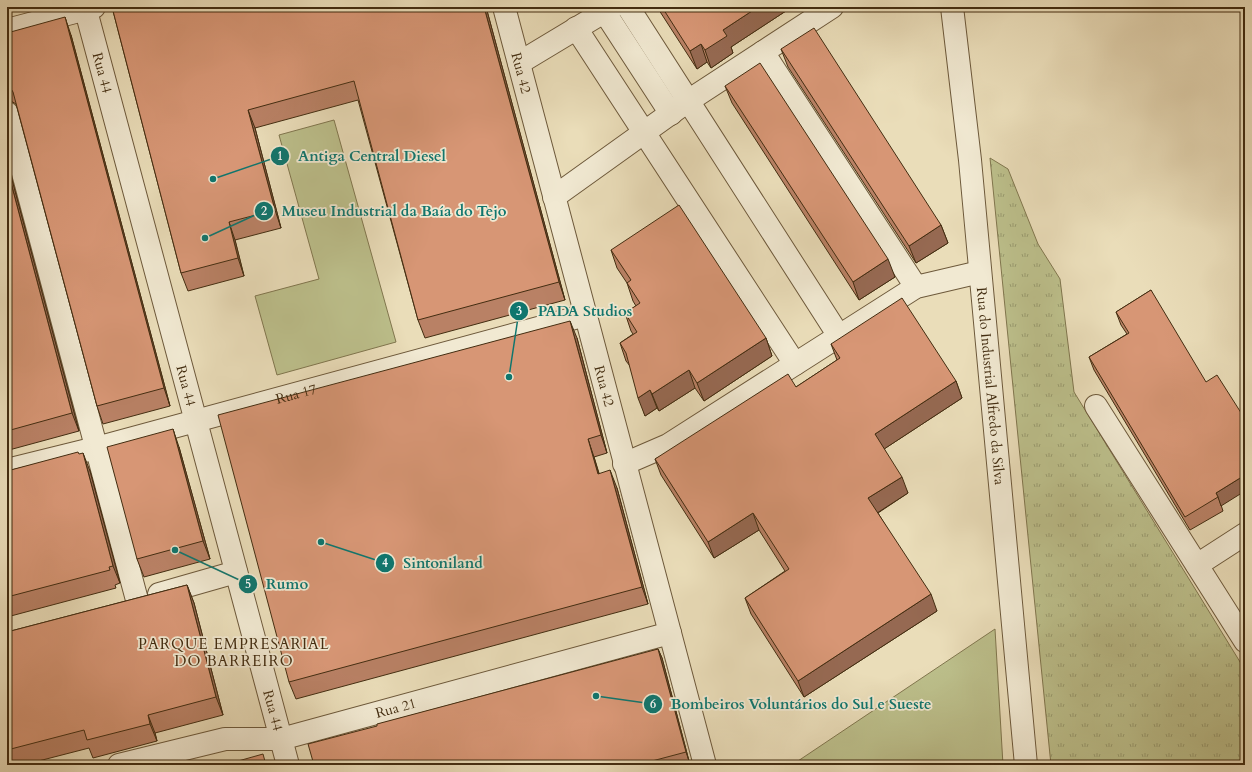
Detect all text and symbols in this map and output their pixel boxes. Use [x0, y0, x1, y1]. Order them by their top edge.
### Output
street label: Rua 44 [88, 50, 117, 95]
street label: Rua 42 [506, 50, 535, 95]
callout: Antiga Central Diesel [270, 143, 454, 170]
text: Antiga Central Diesel [298, 146, 447, 166]
text: 1 [277, 148, 283, 164]
callout: Museu Industrial da Baía do Tejo [254, 198, 515, 225]
text: Museu Industrial da Baía do Tejo [281, 201, 507, 221]
text: 2 [261, 203, 267, 219]
street label: Rua do Industrial Alfredo da Silva [972, 286, 1009, 486]
callout: PADA Studios [509, 298, 640, 325]
text: PADA Studios [538, 301, 632, 321]
text: 3 [516, 303, 522, 319]
street label: Rua 44 [171, 363, 200, 408]
street label: Rua 42 [589, 364, 619, 409]
street label: Rua 17 [274, 380, 319, 409]
callout: Sintoniland [375, 550, 491, 577]
text: Sintoniland [403, 553, 483, 573]
text: 4 [382, 555, 388, 571]
callout: Rumo [238, 570, 316, 597]
text: Rumo [266, 574, 308, 594]
text: 5 [245, 576, 251, 592]
district label: PARQUE EMPRESARIAL DO BARREIRO [138, 634, 330, 671]
street label: Rua 44 [258, 688, 287, 733]
callout: Bombeiros Voluntários do Sul e Sueste [643, 690, 940, 717]
street label: Rua 21 [373, 694, 418, 723]
text: Bombeiros Voluntários do Sul e Sueste [671, 694, 931, 714]
text: 6 [650, 696, 656, 712]

